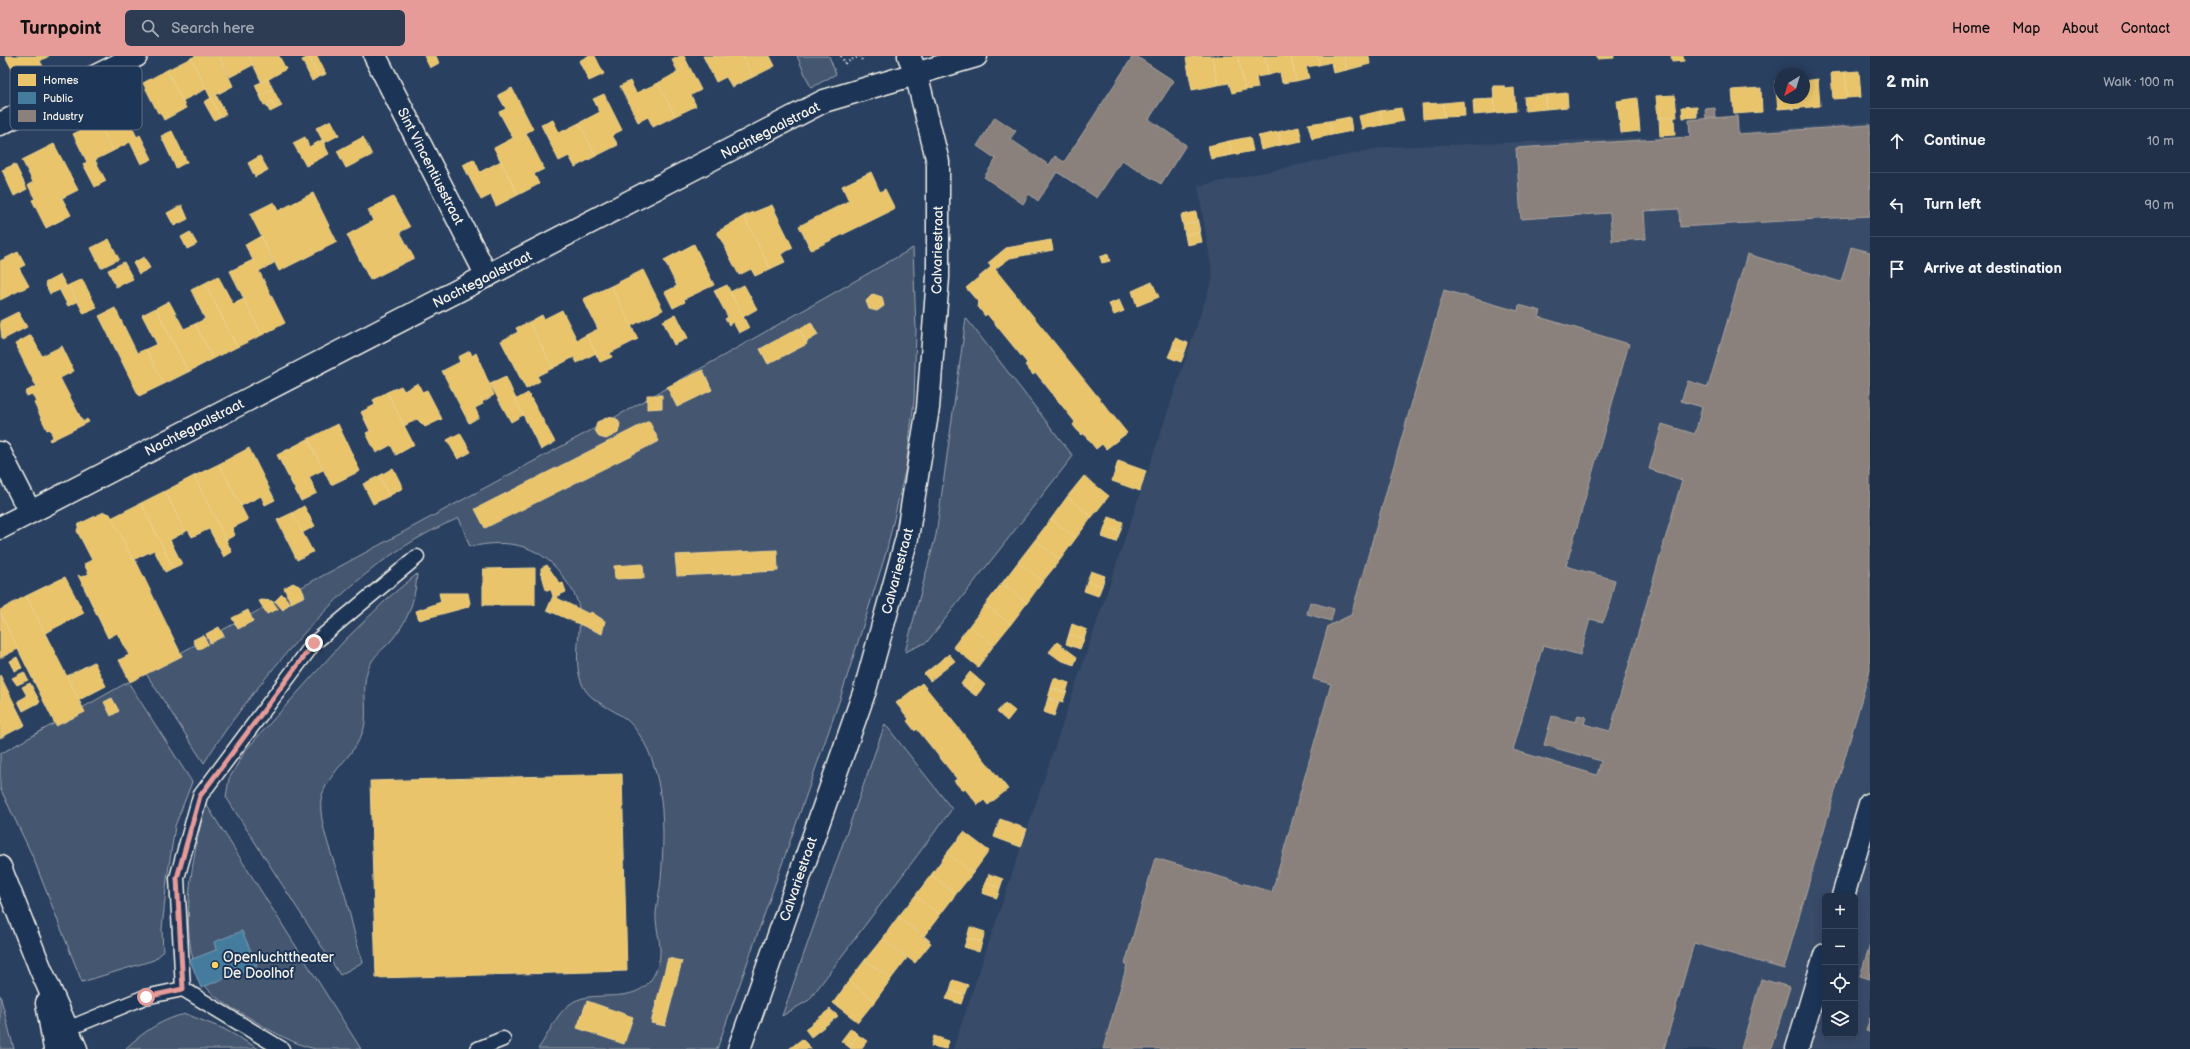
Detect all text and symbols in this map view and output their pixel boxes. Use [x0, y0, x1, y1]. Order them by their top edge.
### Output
search box [125, 10, 405, 46]
text: Turnpoint [20, 17, 101, 40]
icon: search [139, 17, 161, 39]
text: Search here [171, 19, 254, 38]
text: Home [1952, 20, 1990, 37]
text: Map [2012, 20, 2040, 37]
text: About [2062, 20, 2099, 37]
text: Contact [2121, 20, 2170, 37]
legend [10, 66, 142, 130]
north arrow [1774, 68, 1810, 104]
text: 2 min [1886, 72, 1929, 92]
text: Homes [43, 74, 79, 87]
text: Walk · 100 m [2103, 74, 2174, 90]
text: Public [43, 92, 73, 105]
street label: Nachtegaalstraat [718, 98, 823, 163]
street label: Sint Vincentiusstraat [394, 105, 468, 228]
text: Industry [43, 110, 83, 123]
icon: ahead [1886, 130, 1908, 152]
text: Continue [1924, 131, 1986, 150]
text: 10 m [2147, 133, 2174, 149]
icon: left [1886, 194, 1908, 216]
text: Turn left [1924, 195, 1981, 214]
text: 90 m [2145, 197, 2174, 213]
street label: Calvariestraat [928, 205, 947, 294]
street label: Nachtegaalstraat [430, 247, 535, 312]
icon: arrive [1886, 258, 1908, 280]
text: Arrive at destination [1924, 259, 2062, 278]
street label: Nachtegaalstraat [142, 395, 247, 460]
street label: Calvariestraat [878, 526, 917, 616]
route end [305, 634, 323, 652]
street label: Calvariestraat [776, 834, 821, 924]
map controls [1822, 893, 1858, 1037]
button: + [1822, 893, 1858, 929]
button: − [1822, 929, 1858, 965]
place label: Openluchttheater De Doolhof [223, 949, 335, 982]
marker: Openluchttheater De Doolhof [210, 960, 220, 970]
button: locate [1822, 965, 1858, 1001]
route start [137, 988, 155, 1006]
button: layers [1822, 1001, 1858, 1037]

